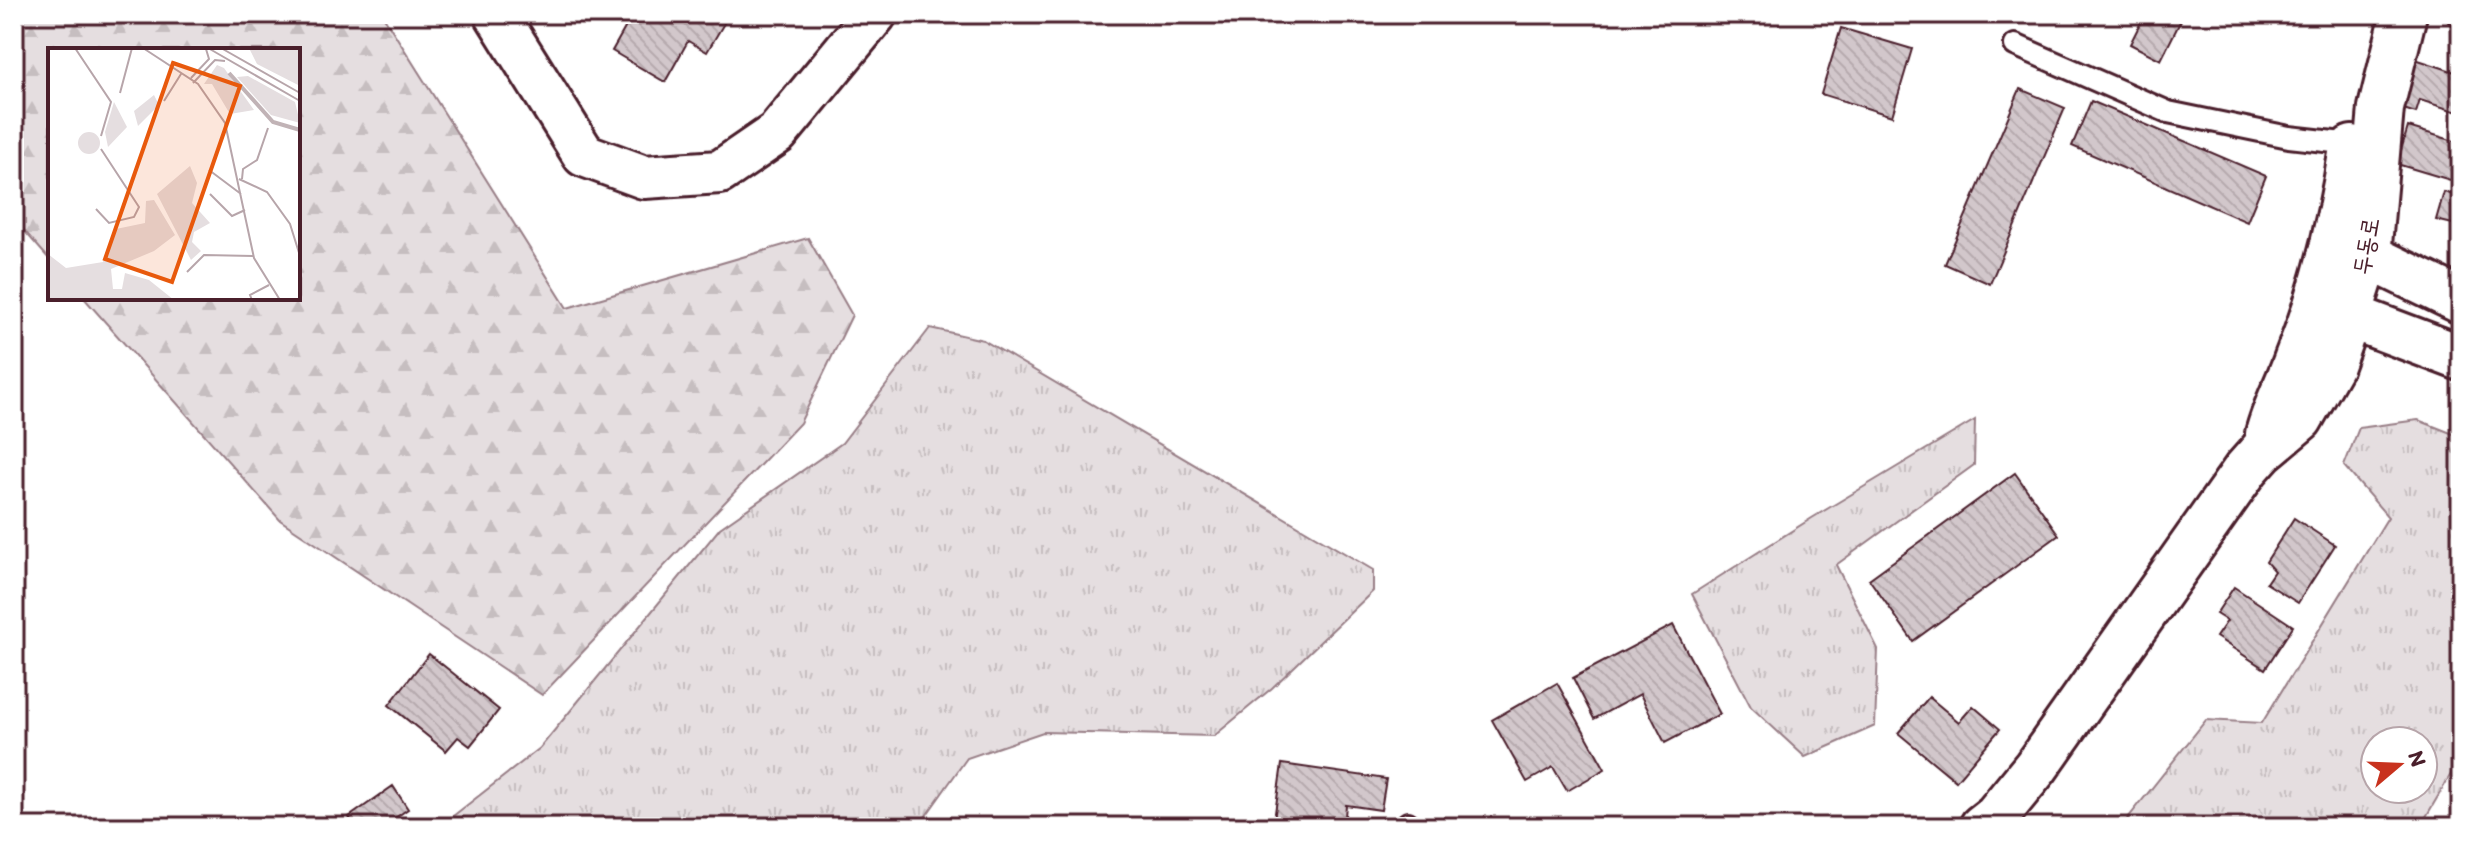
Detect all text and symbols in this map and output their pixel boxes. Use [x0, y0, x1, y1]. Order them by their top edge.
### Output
inset map [48, 48, 300, 300]
street label: 두동로 [2346, 215, 2385, 277]
north arrow [2359, 725, 2439, 805]
text: N [2402, 747, 2433, 770]

